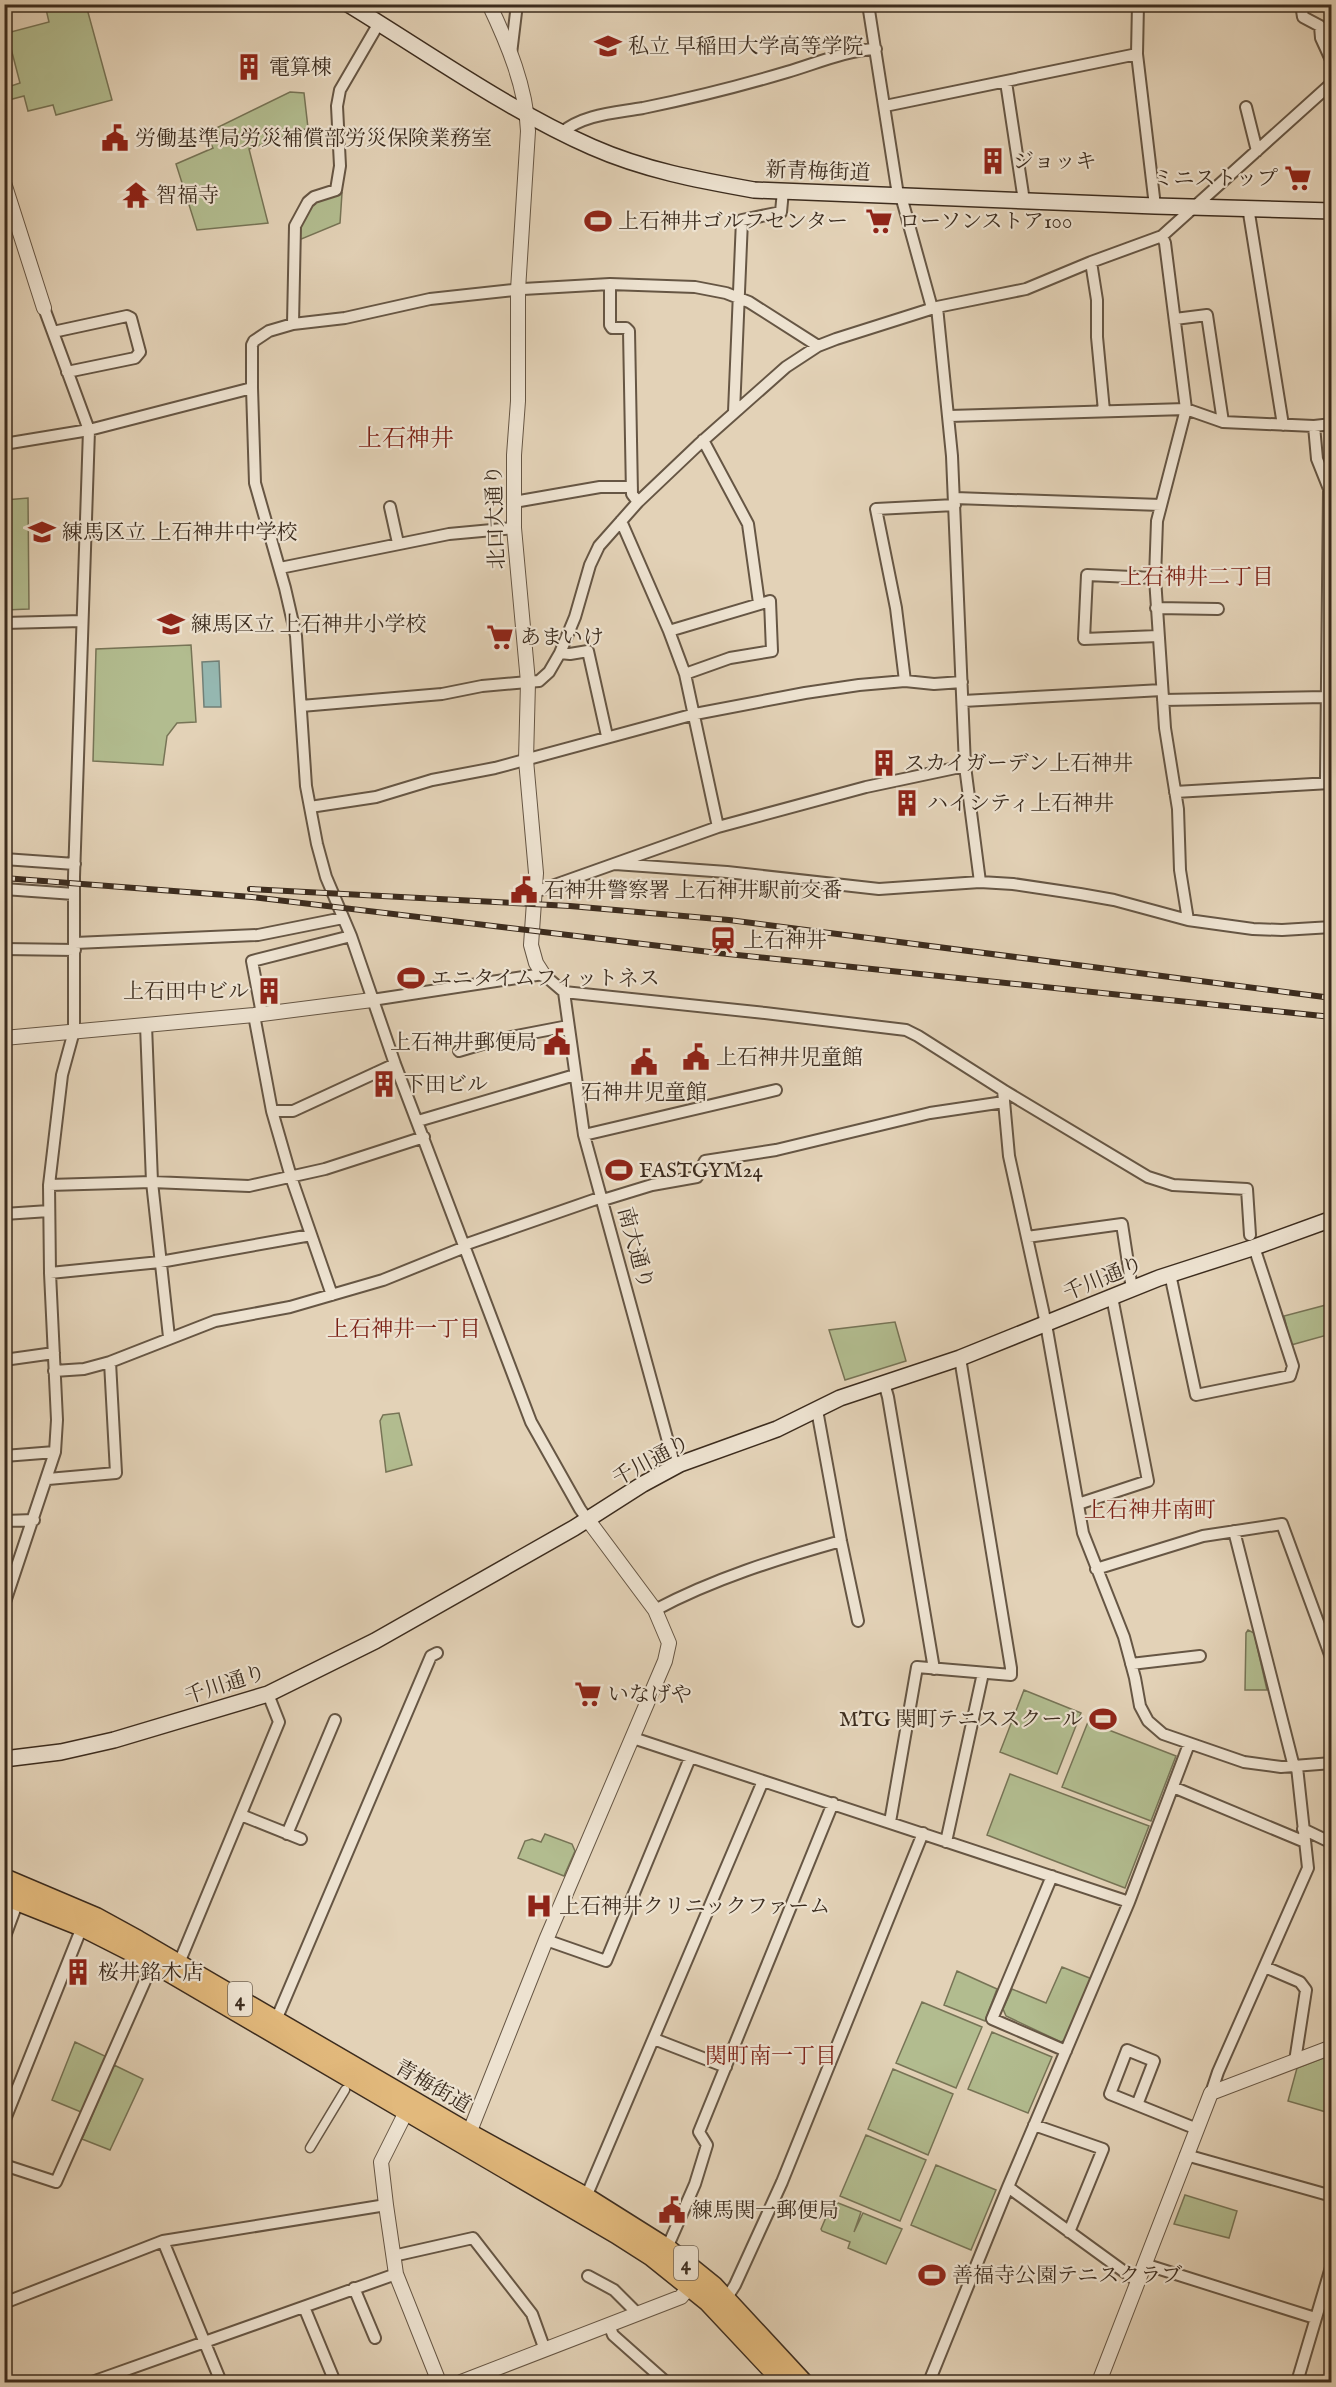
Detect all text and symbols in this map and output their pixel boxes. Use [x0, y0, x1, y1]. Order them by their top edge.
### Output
school or university icon: 私立 早稲田大学高等学院 [593, 31, 623, 61]
place label: 私立 早稲田大学高等学院 [628, 34, 864, 61]
building icon: 電算棟 [234, 52, 264, 82]
place label: 電算棟 [269, 55, 332, 82]
public building icon: 労働基準局労災補償部労災保険業務室 [100, 123, 130, 153]
place label: 労働基準局労災補償部労災保険業務室 [135, 126, 492, 153]
building icon: ジョッキ [978, 146, 1008, 176]
place label: ジョッキ [1013, 149, 1097, 176]
street label: 新青梅街道 [765, 157, 871, 188]
supermarket icon: ミニストップ [1283, 163, 1313, 193]
place label: ミニストップ [1153, 166, 1278, 193]
temple icon: 智福寺 [121, 180, 151, 210]
place label: 智福寺 [156, 183, 219, 210]
sports icon: 上石神井ゴルフセンター [583, 206, 613, 236]
supermarket icon: ローソンストア100 [864, 206, 894, 236]
place label: 上石神井ゴルフセンター [618, 209, 848, 236]
place label: ローソンストア100 [899, 209, 1072, 236]
district label: 上石神井 [358, 424, 454, 455]
street label: 北口大通り [481, 464, 512, 570]
school or university icon: 練馬区立 上石神井中学校 [27, 517, 57, 547]
place label: 練馬区立 上石神井中学校 [62, 520, 298, 547]
district label: 上石神井二丁目 [1120, 564, 1274, 592]
school or university icon: 練馬区立 上石神井小学校 [156, 609, 186, 639]
place label: 練馬区立 上石神井小学校 [191, 612, 427, 639]
supermarket icon: あまいけ [485, 622, 515, 652]
place label: あまいけ [520, 625, 604, 652]
building icon: スカイガーデン上石神井 [869, 748, 899, 778]
place label: スカイガーデン上石神井 [904, 751, 1133, 778]
building icon: ハイシティ上石神井 [892, 788, 922, 818]
place label: ハイシティ上石神井 [927, 791, 1114, 818]
public building icon: 石神井警察署 上石神井駅前交番 [509, 875, 539, 905]
place label: 石神井警察署 上石神井駅前交番 [544, 878, 843, 905]
station icon: 上石神井 [708, 925, 738, 955]
place label: 上石神井 [743, 928, 827, 955]
sports icon: エニタイムフィットネス [396, 963, 426, 993]
place label: エニタイムフィットネス [431, 966, 660, 993]
building icon: 上石田中ビル [254, 976, 284, 1006]
place label: 上石田中ビル [123, 979, 249, 1006]
public building icon: 上石神井郵便局 [542, 1027, 572, 1057]
place label: 上石神井郵便局 [390, 1030, 537, 1057]
public building icon: 上石神井児童館 [681, 1042, 711, 1072]
place label: 上石神井児童館 [716, 1045, 863, 1072]
public building icon: 石神井児童館 [629, 1047, 659, 1077]
building icon: 下田ビル [369, 1069, 399, 1099]
place label: 下田ビル [404, 1072, 488, 1099]
place label: 石神井児童館 [581, 1080, 707, 1107]
sports icon: FASTGYM24 [604, 1155, 634, 1185]
place label: FASTGYM24 [639, 1158, 764, 1185]
street label: 南大通り [611, 1204, 658, 1292]
street label: 千川通り [1060, 1251, 1148, 1308]
district label: 上石神井一丁目 [327, 1316, 481, 1344]
street label: 千川通り [608, 1430, 695, 1493]
district label: 上石神井南町 [1084, 1497, 1216, 1525]
street label: 千川通り [181, 1660, 270, 1711]
supermarket icon: いなげや [573, 1679, 603, 1709]
place label: いなげや [608, 1682, 692, 1709]
sports icon: MTG 関町テニススクール [1088, 1704, 1118, 1734]
place label: MTG 関町テニススクール [839, 1707, 1083, 1734]
hospital icon: 上石神井クリニックファーム [524, 1891, 554, 1921]
place label: 上石神井クリニックファーム [559, 1894, 830, 1921]
building icon: 桜井銘木店 [63, 1957, 93, 1987]
place label: 桜井銘木店 [98, 1960, 203, 1987]
road number: 4 [228, 1982, 252, 2016]
district label: 関町南一丁目 [705, 2043, 837, 2071]
street label: 青梅街道 [389, 2055, 475, 2120]
public building icon: 練馬関一郵便局 [657, 2195, 687, 2225]
place label: 練馬関一郵便局 [692, 2198, 839, 2225]
road number: 4 [674, 2246, 698, 2280]
sports icon: 善福寺公園テニスクラブ [917, 2260, 947, 2290]
place label: 善福寺公園テニスクラブ [952, 2263, 1182, 2290]

